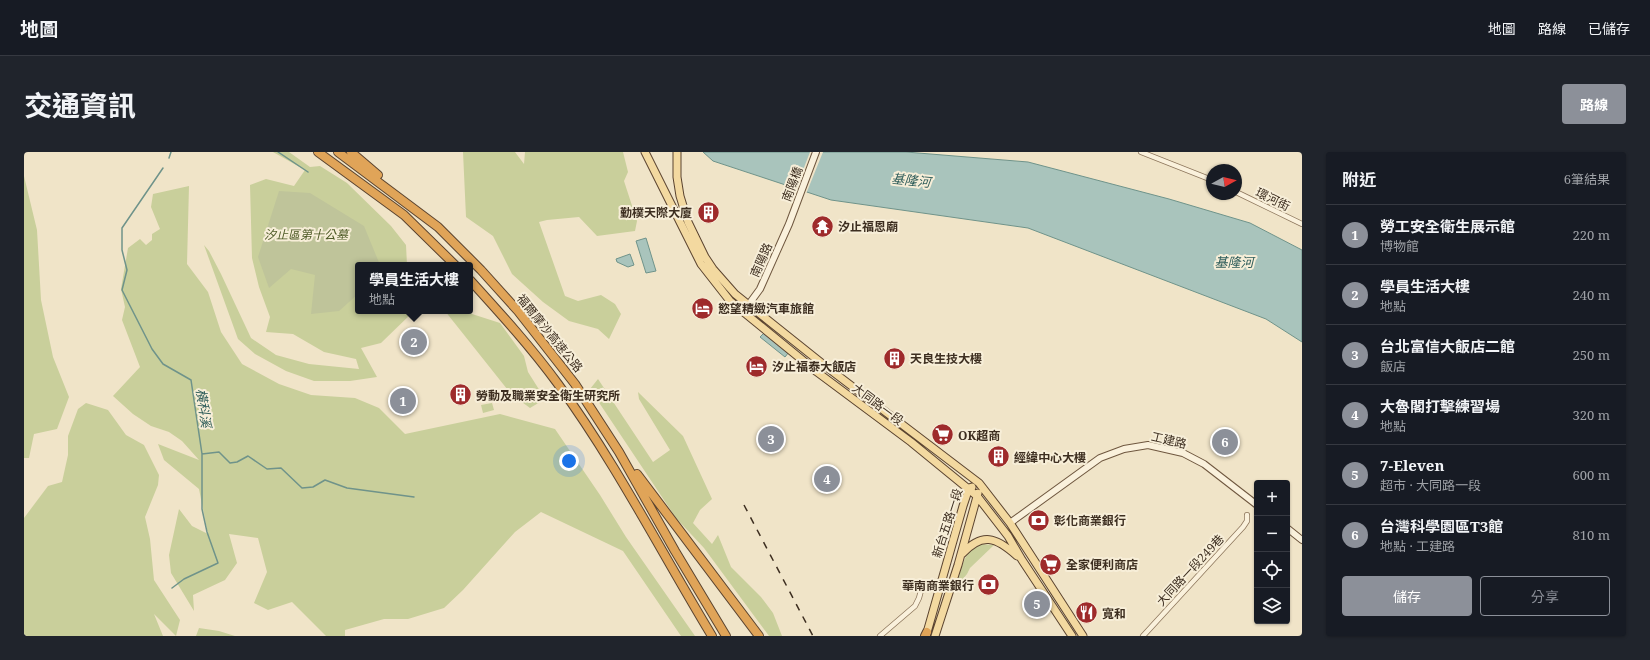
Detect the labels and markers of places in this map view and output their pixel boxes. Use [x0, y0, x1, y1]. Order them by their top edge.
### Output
building icon: 勤樸天際大廈 [695, 199, 721, 225]
place label: 勤樸天際大廈 [620, 204, 692, 221]
temple icon: 汐止福恩廟 [809, 213, 835, 239]
place label: 汐止福恩廟 [838, 218, 898, 235]
hotel icon: 慾望精緻汽車旅館 [690, 295, 716, 321]
place label: 慾望精緻汽車旅館 [718, 300, 814, 317]
pin: 2 [401, 327, 427, 357]
building icon: 天良生技大樓 [881, 345, 907, 371]
place label: 天良生技大樓 [910, 350, 982, 367]
hotel icon: 汐止福泰大飯店 [744, 353, 770, 379]
place label: 汐止福泰大飯店 [772, 358, 856, 375]
building icon: 勞動及職業安全衛生研究所 [447, 382, 473, 408]
pin: 1 [390, 386, 416, 416]
place label: 勞動及職業安全衛生研究所 [476, 387, 620, 404]
supermarket icon: OK超商 [930, 422, 956, 448]
pin: 3 [758, 424, 784, 454]
place label: OK超商 [958, 427, 1000, 444]
pin: 6 [1212, 427, 1238, 457]
building icon: 經緯中心大樓 [985, 444, 1011, 470]
place label: 經緯中心大樓 [1014, 449, 1086, 466]
pin: 4 [814, 464, 840, 494]
bank icon: 彰化商業銀行 [1025, 507, 1051, 533]
place label: 彰化商業銀行 [1054, 512, 1126, 529]
supermarket icon: 全家便利商店 [1038, 551, 1064, 577]
place label: 全家便利商店 [1066, 556, 1138, 573]
bank icon: 華南商業銀行 [976, 572, 1002, 598]
place label: 華南商業銀行 [902, 577, 974, 594]
pin: 5 [1024, 589, 1050, 619]
restaurant icon: 寬和 [1073, 600, 1099, 626]
place label: 寬和 [1102, 605, 1126, 622]

